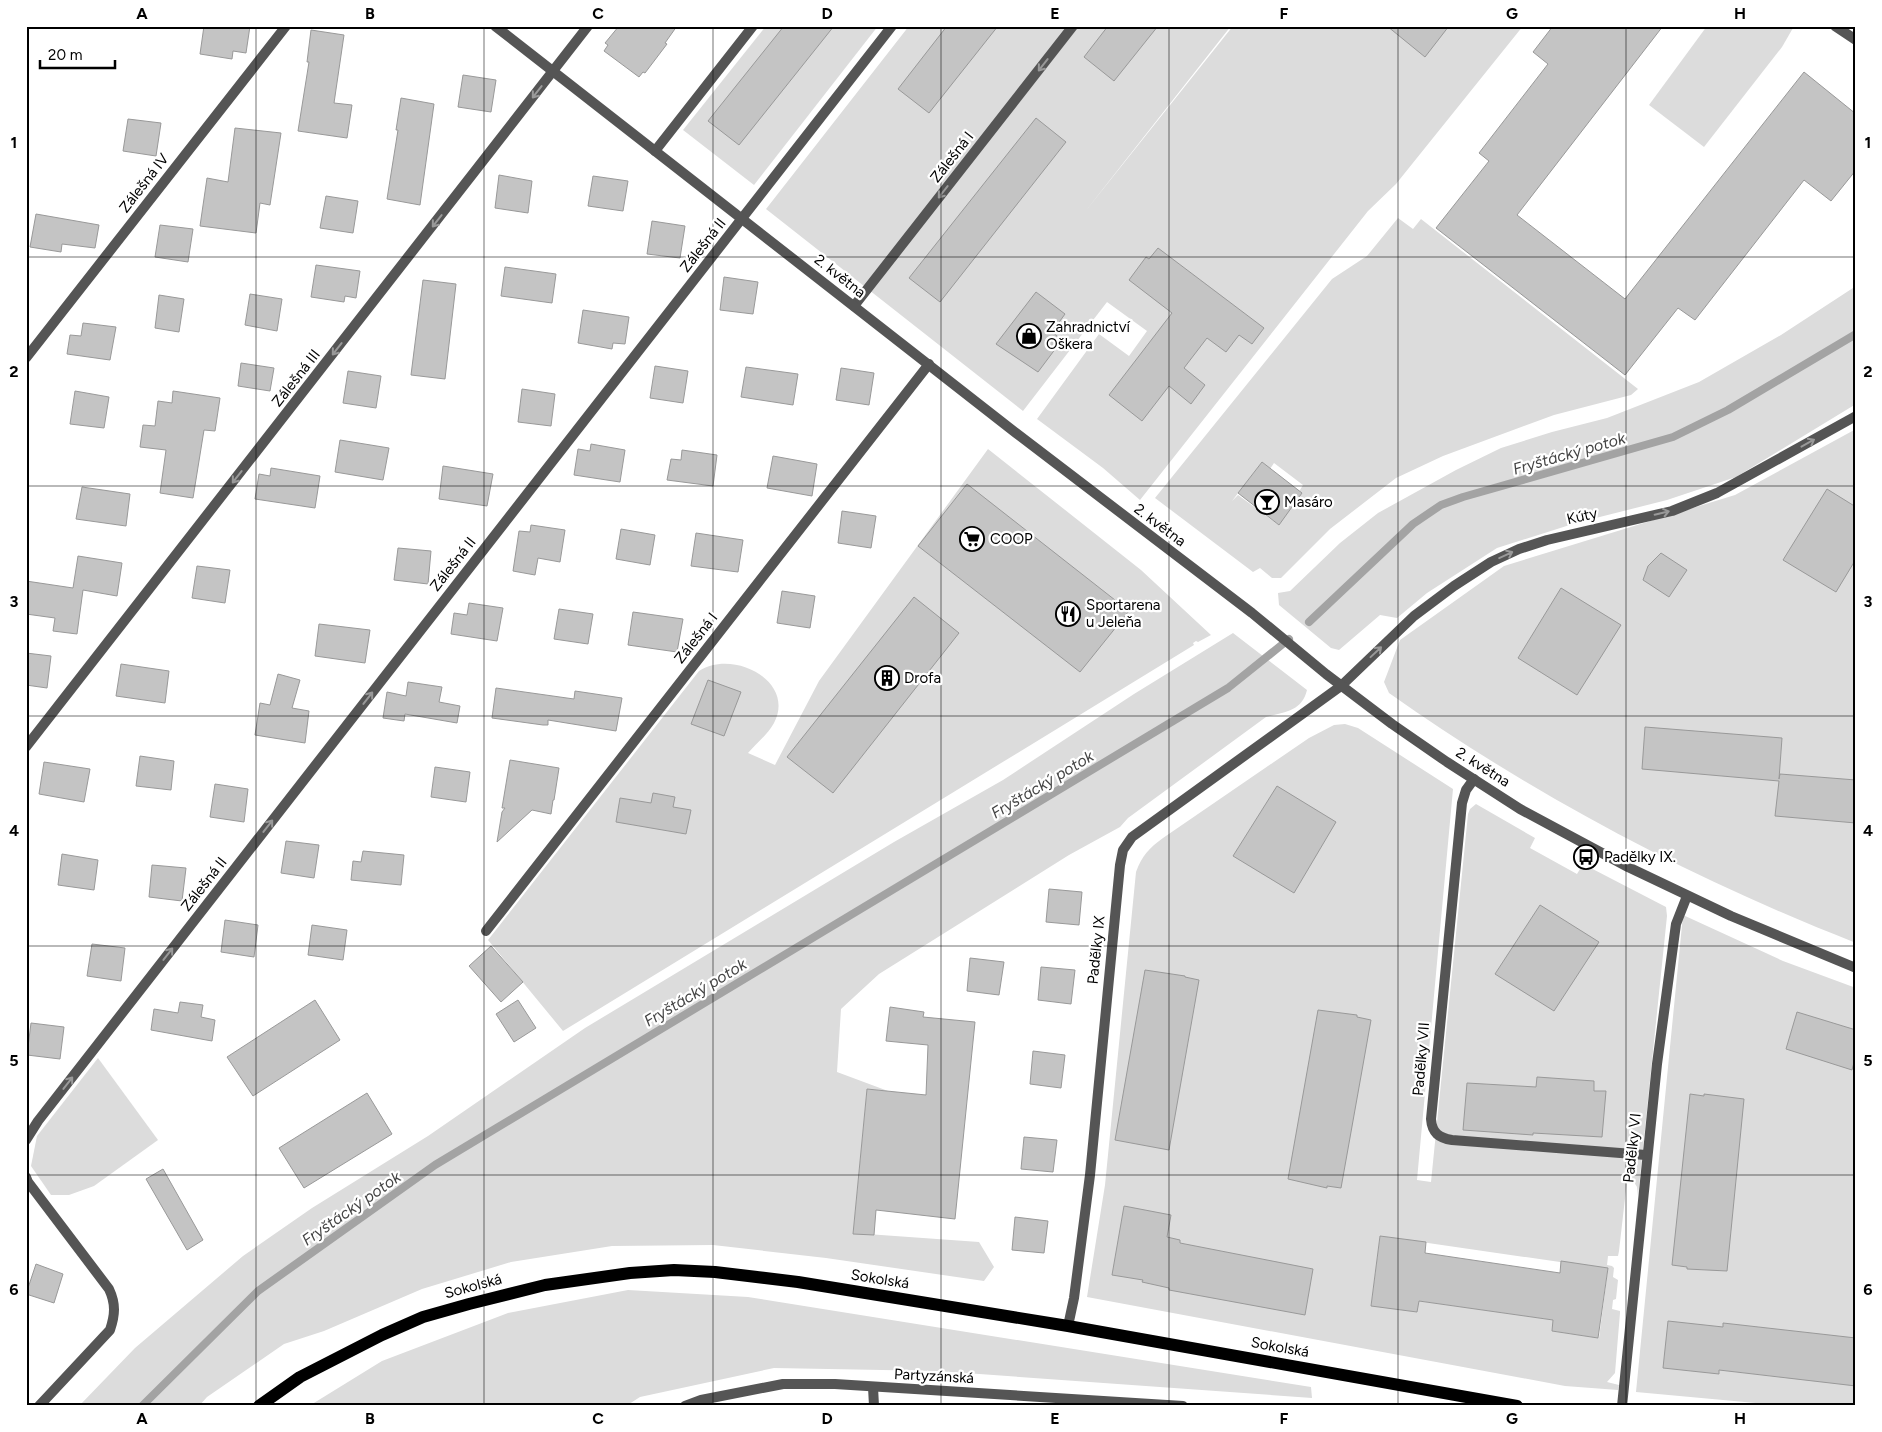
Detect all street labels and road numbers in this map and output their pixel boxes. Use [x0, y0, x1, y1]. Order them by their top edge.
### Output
street label: Zálešná I [927, 128, 977, 186]
street label: Zálešná IV [115, 149, 173, 216]
street label: Zálešná II [676, 214, 730, 276]
street label: 2. května [811, 250, 869, 302]
street label: Zálešná III [268, 346, 324, 410]
street label: 2. května [1131, 500, 1189, 550]
street label: Kúty [1565, 504, 1599, 528]
street label: Zálešná II [426, 533, 480, 595]
street label: Zálešná I [671, 609, 721, 667]
street label: 2. května [1453, 743, 1513, 791]
street label: Zálešná II [177, 853, 231, 915]
street label: Padělky IX [1083, 914, 1109, 985]
street label: Padělky VII [1409, 1021, 1433, 1097]
street label: Padělky VI [1619, 1112, 1645, 1184]
street label: Sokolská [850, 1266, 910, 1292]
street label: Sokolská [442, 1270, 504, 1302]
street label: Sokolská [1250, 1333, 1310, 1361]
street label: Partyzánská [894, 1365, 974, 1387]

